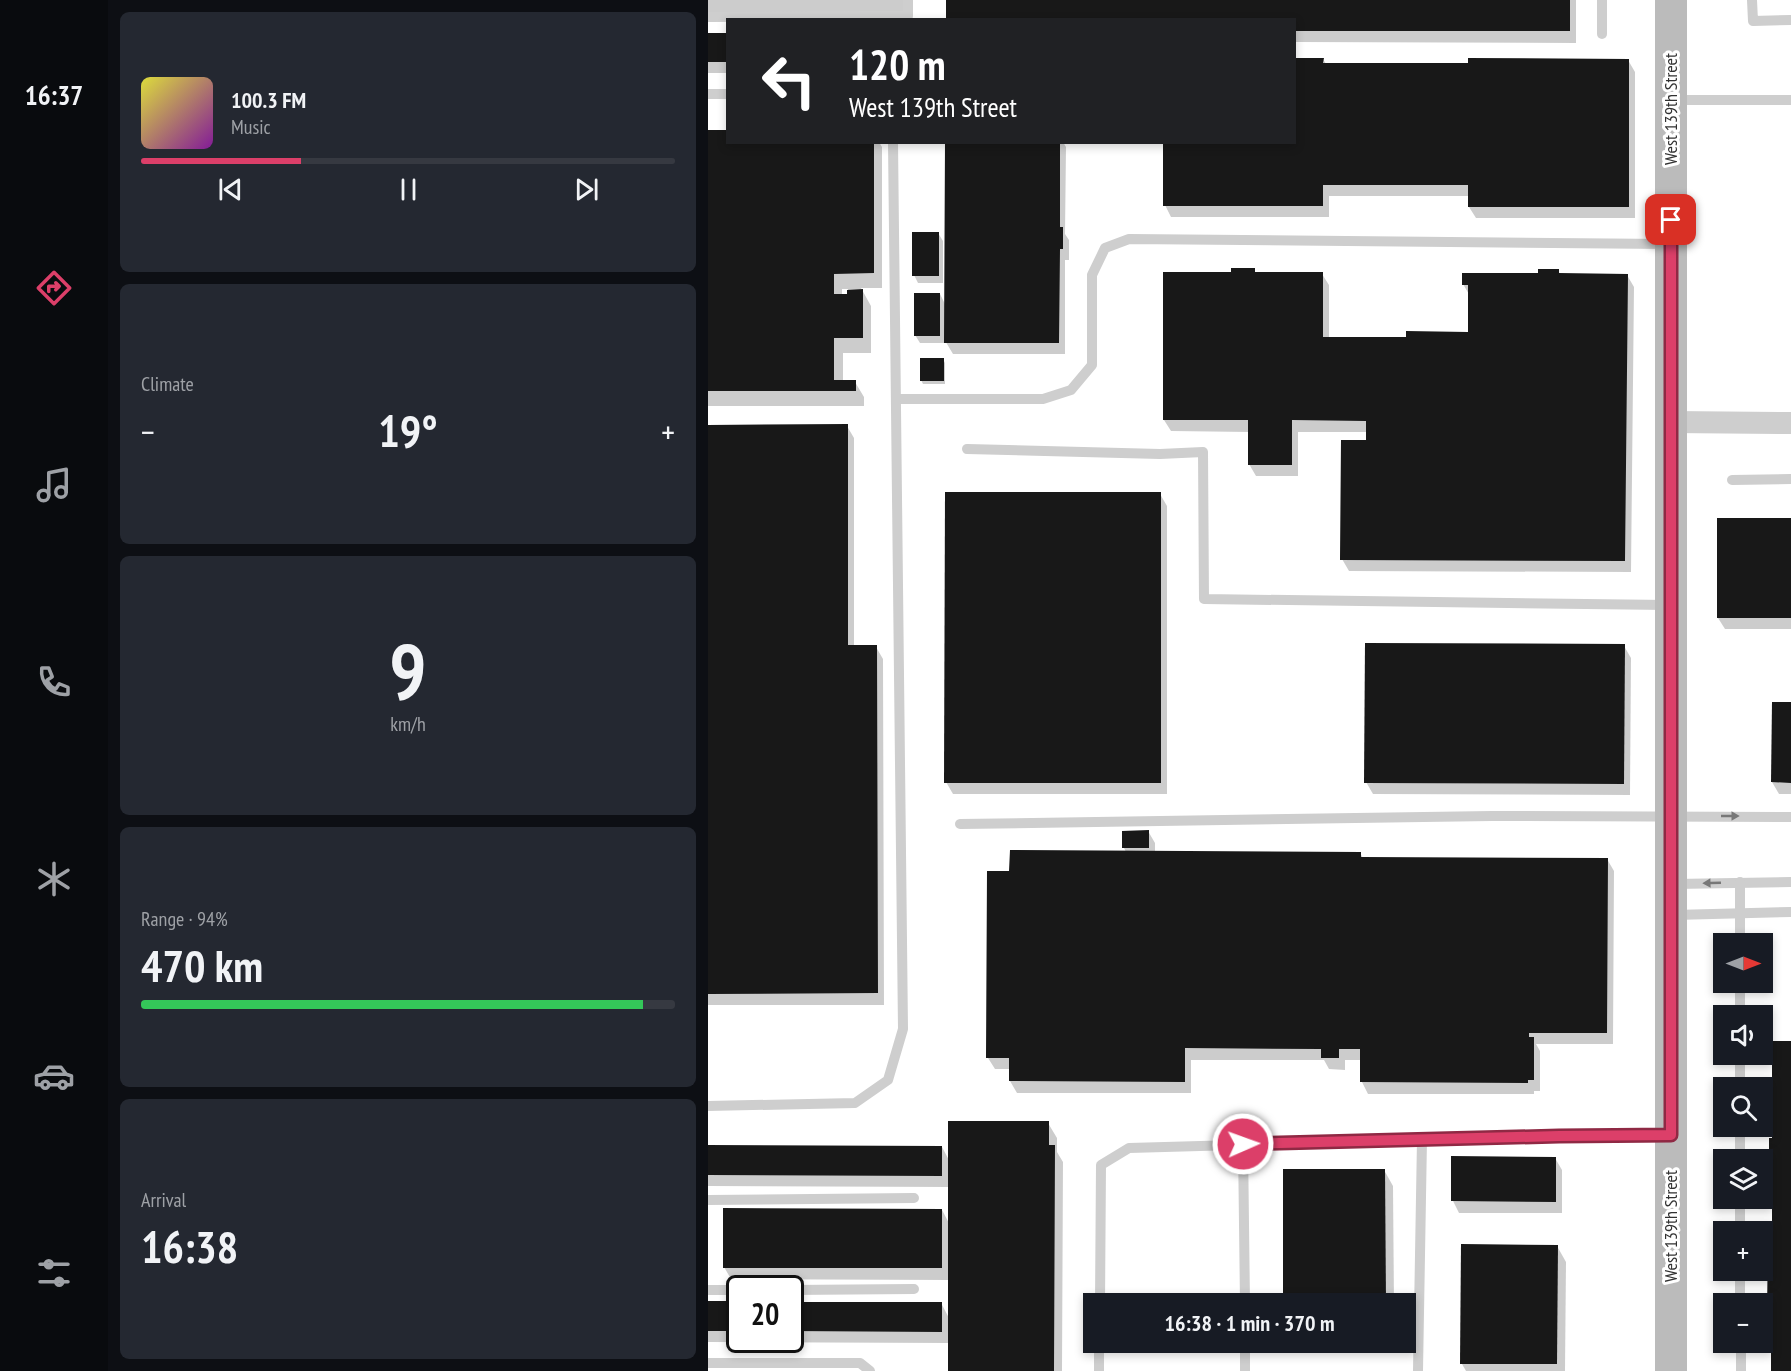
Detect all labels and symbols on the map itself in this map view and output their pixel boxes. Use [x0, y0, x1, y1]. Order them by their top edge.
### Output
street label: West 139th Street [1659, 53, 1682, 165]
pin [1645, 194, 1696, 245]
one-way arrow [1720, 811, 1739, 821]
one-way arrow [1702, 878, 1721, 888]
north arrow [1713, 933, 1773, 993]
position arrow [1211, 1112, 1275, 1176]
street label: West 139th Street [1659, 1170, 1682, 1282]
speed limit sign: 20 [726, 1275, 804, 1353]

